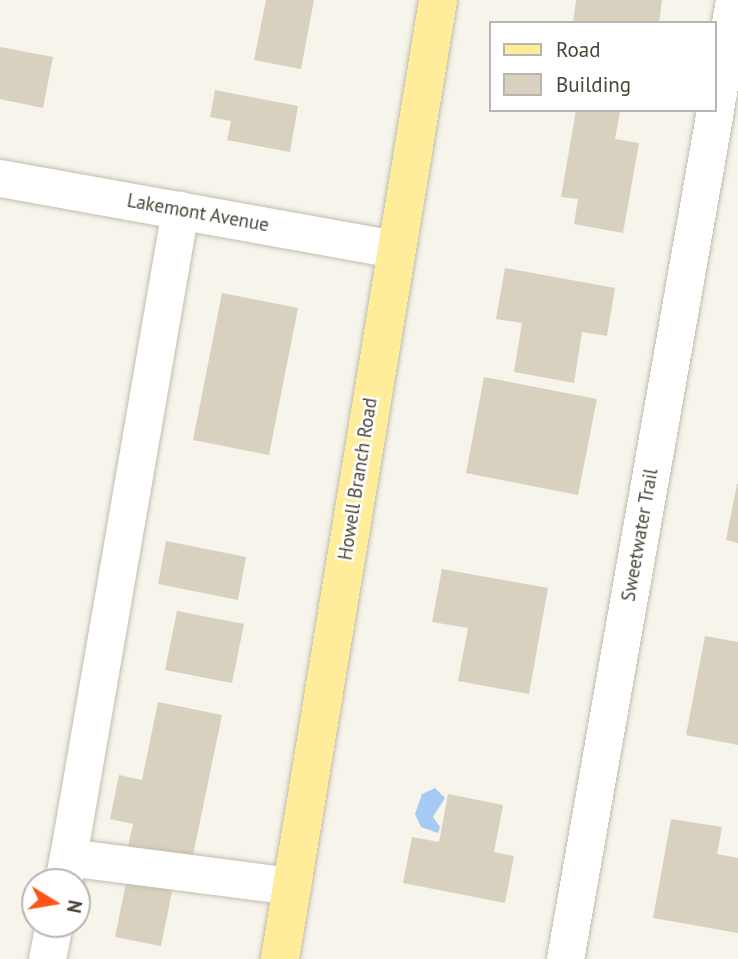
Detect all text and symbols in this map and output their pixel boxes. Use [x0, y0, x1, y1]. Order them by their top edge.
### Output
legend [490, 21, 717, 112]
text: Road [556, 36, 600, 63]
text: Building [556, 71, 631, 98]
street label: Lakemont Avenue [125, 189, 271, 237]
street label: Howell Branch Road [334, 396, 382, 562]
street label: Sweetwater Trail [617, 466, 663, 604]
north arrow [21, 868, 91, 938]
text: N [62, 898, 88, 915]

